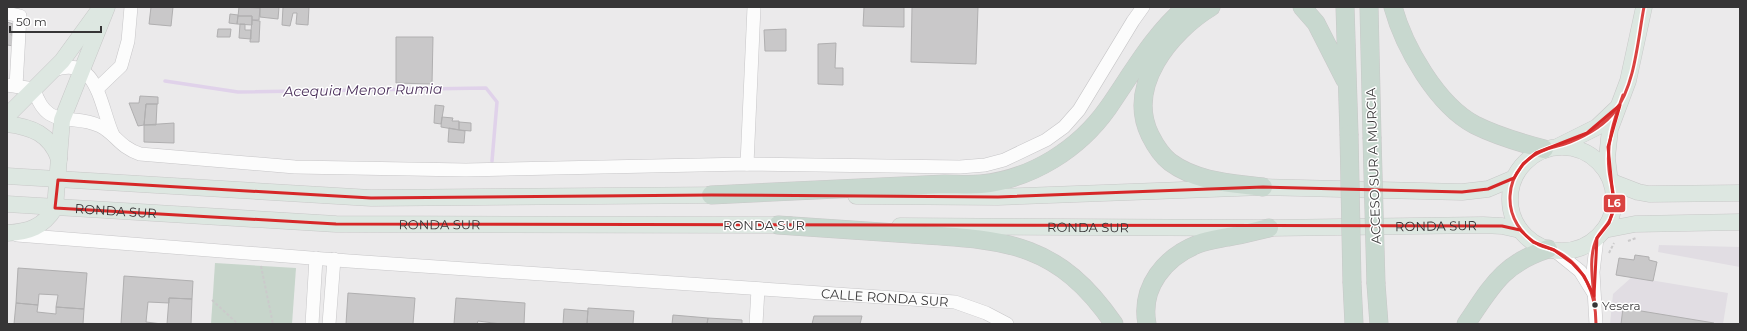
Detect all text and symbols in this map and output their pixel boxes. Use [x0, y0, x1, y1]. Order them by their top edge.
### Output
scale bar [10, 8, 101, 34]
text: 50 m [16, 14, 47, 29]
water label: Acequia Menor Rumia [282, 80, 443, 100]
street label: ACCESO SUR A MURCIA [1362, 87, 1384, 245]
line badge: L6 [1603, 194, 1626, 213]
text: L6 [1607, 196, 1621, 210]
street label: RONDA SUR [74, 200, 157, 221]
street label: RONDA SUR [398, 216, 480, 232]
street label: RONDA SUR [723, 217, 805, 233]
street label: RONDA SUR [1395, 217, 1477, 234]
street label: RONDA SUR [1047, 219, 1129, 235]
street label: CALLE RONDA SUR [820, 285, 949, 310]
place label: Yesera [1602, 298, 1641, 313]
marker: Yesera [1590, 300, 1600, 310]

